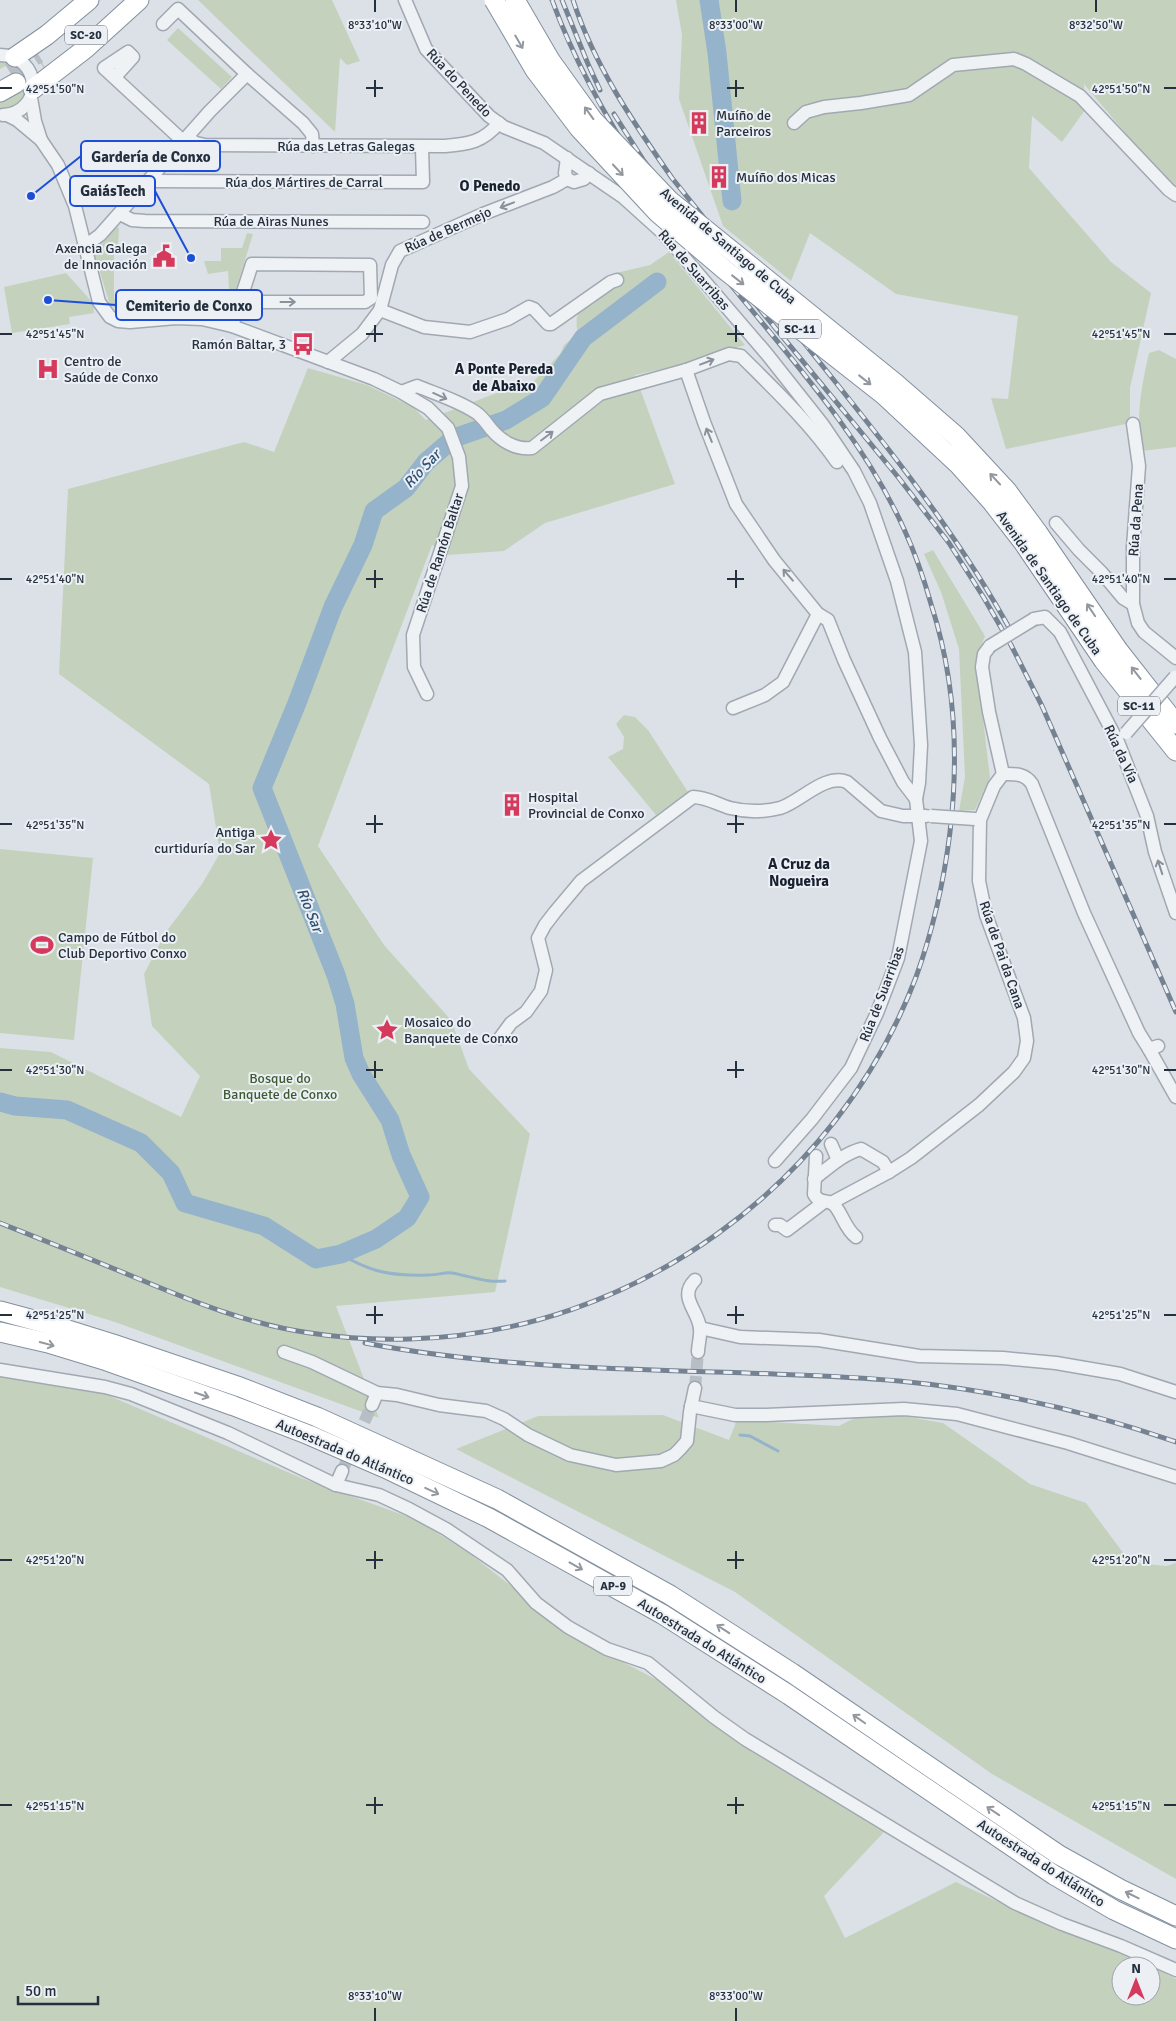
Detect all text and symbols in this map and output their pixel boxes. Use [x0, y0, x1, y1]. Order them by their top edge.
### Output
text: 8°33'10"W [348, 18, 402, 33]
text: 8°33'00"W [709, 18, 763, 33]
text: 8°32'50"W [1069, 18, 1123, 33]
road number: SC-20 [65, 26, 107, 44]
one-way arrow [514, 35, 524, 50]
street label: Rúa do Penedo [423, 45, 495, 121]
text: 42°51'50"N [26, 82, 84, 97]
text: 42°51'50"N [1092, 82, 1150, 97]
one-way arrow [584, 106, 594, 120]
place label: Muíño de Parceiros [716, 107, 771, 140]
building icon: Muíño de Parceiros [686, 110, 712, 136]
street label: Rúa das Letras Galegas [277, 138, 415, 155]
callout: Gardería de Conxo [81, 141, 220, 171]
text: Gardería de Conxo [91, 148, 211, 166]
one-way arrow [612, 164, 624, 177]
building icon: Muíño dos Micas [706, 164, 732, 190]
place label: Muíño dos Micas [736, 169, 836, 186]
street label: Rúa dos Mártires de Carral [225, 174, 383, 191]
callout: GaiásTech [70, 176, 155, 206]
district label: O Penedo [460, 177, 521, 195]
text: GaiásTech [80, 182, 146, 200]
street label: Avenida de Santiago de Cuba [657, 184, 799, 308]
one-way arrow [500, 201, 515, 210]
street label: Rúa de Bermejo [402, 203, 494, 257]
street label: Rúa de Airas Nunes [213, 213, 329, 230]
street label: Rúa de Suarribas [654, 226, 734, 314]
place label: Axencia Galega de Innovación [55, 240, 147, 273]
public building icon: Axencia Galega de Innovación [151, 243, 177, 269]
one-way arrow [731, 274, 744, 285]
callout: Cemiterio de Conxo [116, 290, 262, 320]
text: Cemiterio de Conxo [126, 297, 252, 315]
one-way arrow [280, 297, 296, 307]
road number: SC-11 [779, 320, 821, 338]
text: 42°51'45"N [26, 327, 84, 342]
text: 42°51'45"N [1092, 327, 1150, 342]
bus stop icon: Ramón Baltar, 3 [290, 331, 316, 357]
place label: Ramón Baltar, 3 [191, 336, 286, 353]
place label: Centro de Saúde de Conxo [64, 353, 158, 386]
hospital icon: Centro de Saúde de Conxo [35, 356, 61, 382]
one-way arrow [699, 357, 714, 366]
district label: A Ponte Pereda de Abaixo [455, 360, 554, 395]
one-way arrow [859, 375, 872, 386]
one-way arrow [432, 392, 447, 402]
one-way arrow [704, 428, 713, 443]
one-way arrow [540, 431, 554, 441]
water label: Río Sar [400, 444, 446, 492]
one-way arrow [989, 472, 1001, 485]
street label: Rúa da Pena [1125, 483, 1147, 557]
street label: Rúa de Ramón Baltar [413, 490, 468, 615]
street label: Avenida de Santiago de Cuba [993, 508, 1105, 658]
one-way arrow [782, 569, 793, 582]
text: 42°51'40"N [26, 572, 84, 587]
text: 42°51'40"N [1092, 572, 1150, 587]
one-way arrow [1086, 603, 1096, 617]
one-way arrow [1131, 667, 1142, 680]
road number: SC-11 [1118, 696, 1160, 716]
street label: Rúa da Vía [1100, 722, 1142, 786]
place label: Hospital Provincial de Conxo [528, 789, 644, 822]
building icon: Hospital Provincial de Conxo [499, 792, 525, 818]
text: 42°51'35"N [26, 818, 84, 833]
text: 42°51'35"N [1092, 818, 1150, 833]
place label: Antiga curtiduría do Sar [154, 824, 256, 857]
place icon: Antiga curtiduría do Sar [258, 827, 284, 853]
district label: A Cruz da Nogueira [768, 855, 830, 890]
one-way arrow [1154, 860, 1164, 876]
water label: Río Sar [293, 885, 328, 937]
street label: Rúa de Pai da Cana [976, 899, 1028, 1011]
place label: Campo de Fútbol do Club Deportivo Conxo [58, 929, 187, 962]
sports icon: Campo de Fútbol do Club Deportivo Conxo [29, 932, 55, 958]
street label: Rúa de Suarribas [856, 944, 908, 1044]
place label: Mosaico do Banquete de Conxo [404, 1014, 518, 1047]
place icon: Mosaico do Banquete de Conxo [374, 1017, 400, 1043]
text: 42°51'30"N [26, 1063, 84, 1078]
text: 42°51'30"N [1092, 1063, 1150, 1078]
park label: Bosque do Banquete de Conxo [223, 1070, 337, 1103]
text: 42°51'25"N [26, 1308, 84, 1323]
text: 42°51'25"N [1092, 1308, 1150, 1323]
one-way arrow [39, 1339, 55, 1349]
one-way arrow [193, 1390, 209, 1400]
street label: Autoestrada do Atlántico [273, 1415, 417, 1489]
one-way arrow [424, 1486, 439, 1496]
text: 42°51'20"N [26, 1553, 84, 1568]
text: 42°51'20"N [1092, 1553, 1150, 1568]
one-way arrow [568, 1562, 583, 1571]
road number: AP-9 [594, 1576, 632, 1595]
street label: Autoestrada do Atlántico [635, 1594, 769, 1688]
one-way arrow [717, 1624, 731, 1634]
one-way arrow [852, 1714, 866, 1724]
text: 42°51'15"N [26, 1799, 84, 1814]
text: 42°51'15"N [1092, 1799, 1150, 1814]
one-way arrow [986, 1806, 1000, 1816]
street label: Autoestrada do Atlántico [974, 1815, 1108, 1911]
one-way arrow [1125, 1889, 1140, 1899]
north arrow [1111, 1956, 1161, 2006]
text: N [1131, 1960, 1141, 1977]
scale bar [18, 1974, 98, 2006]
text: 50 m [25, 1982, 56, 2000]
text: 8°33'10"W [348, 1989, 402, 2004]
text: 8°33'00"W [709, 1989, 763, 2004]

